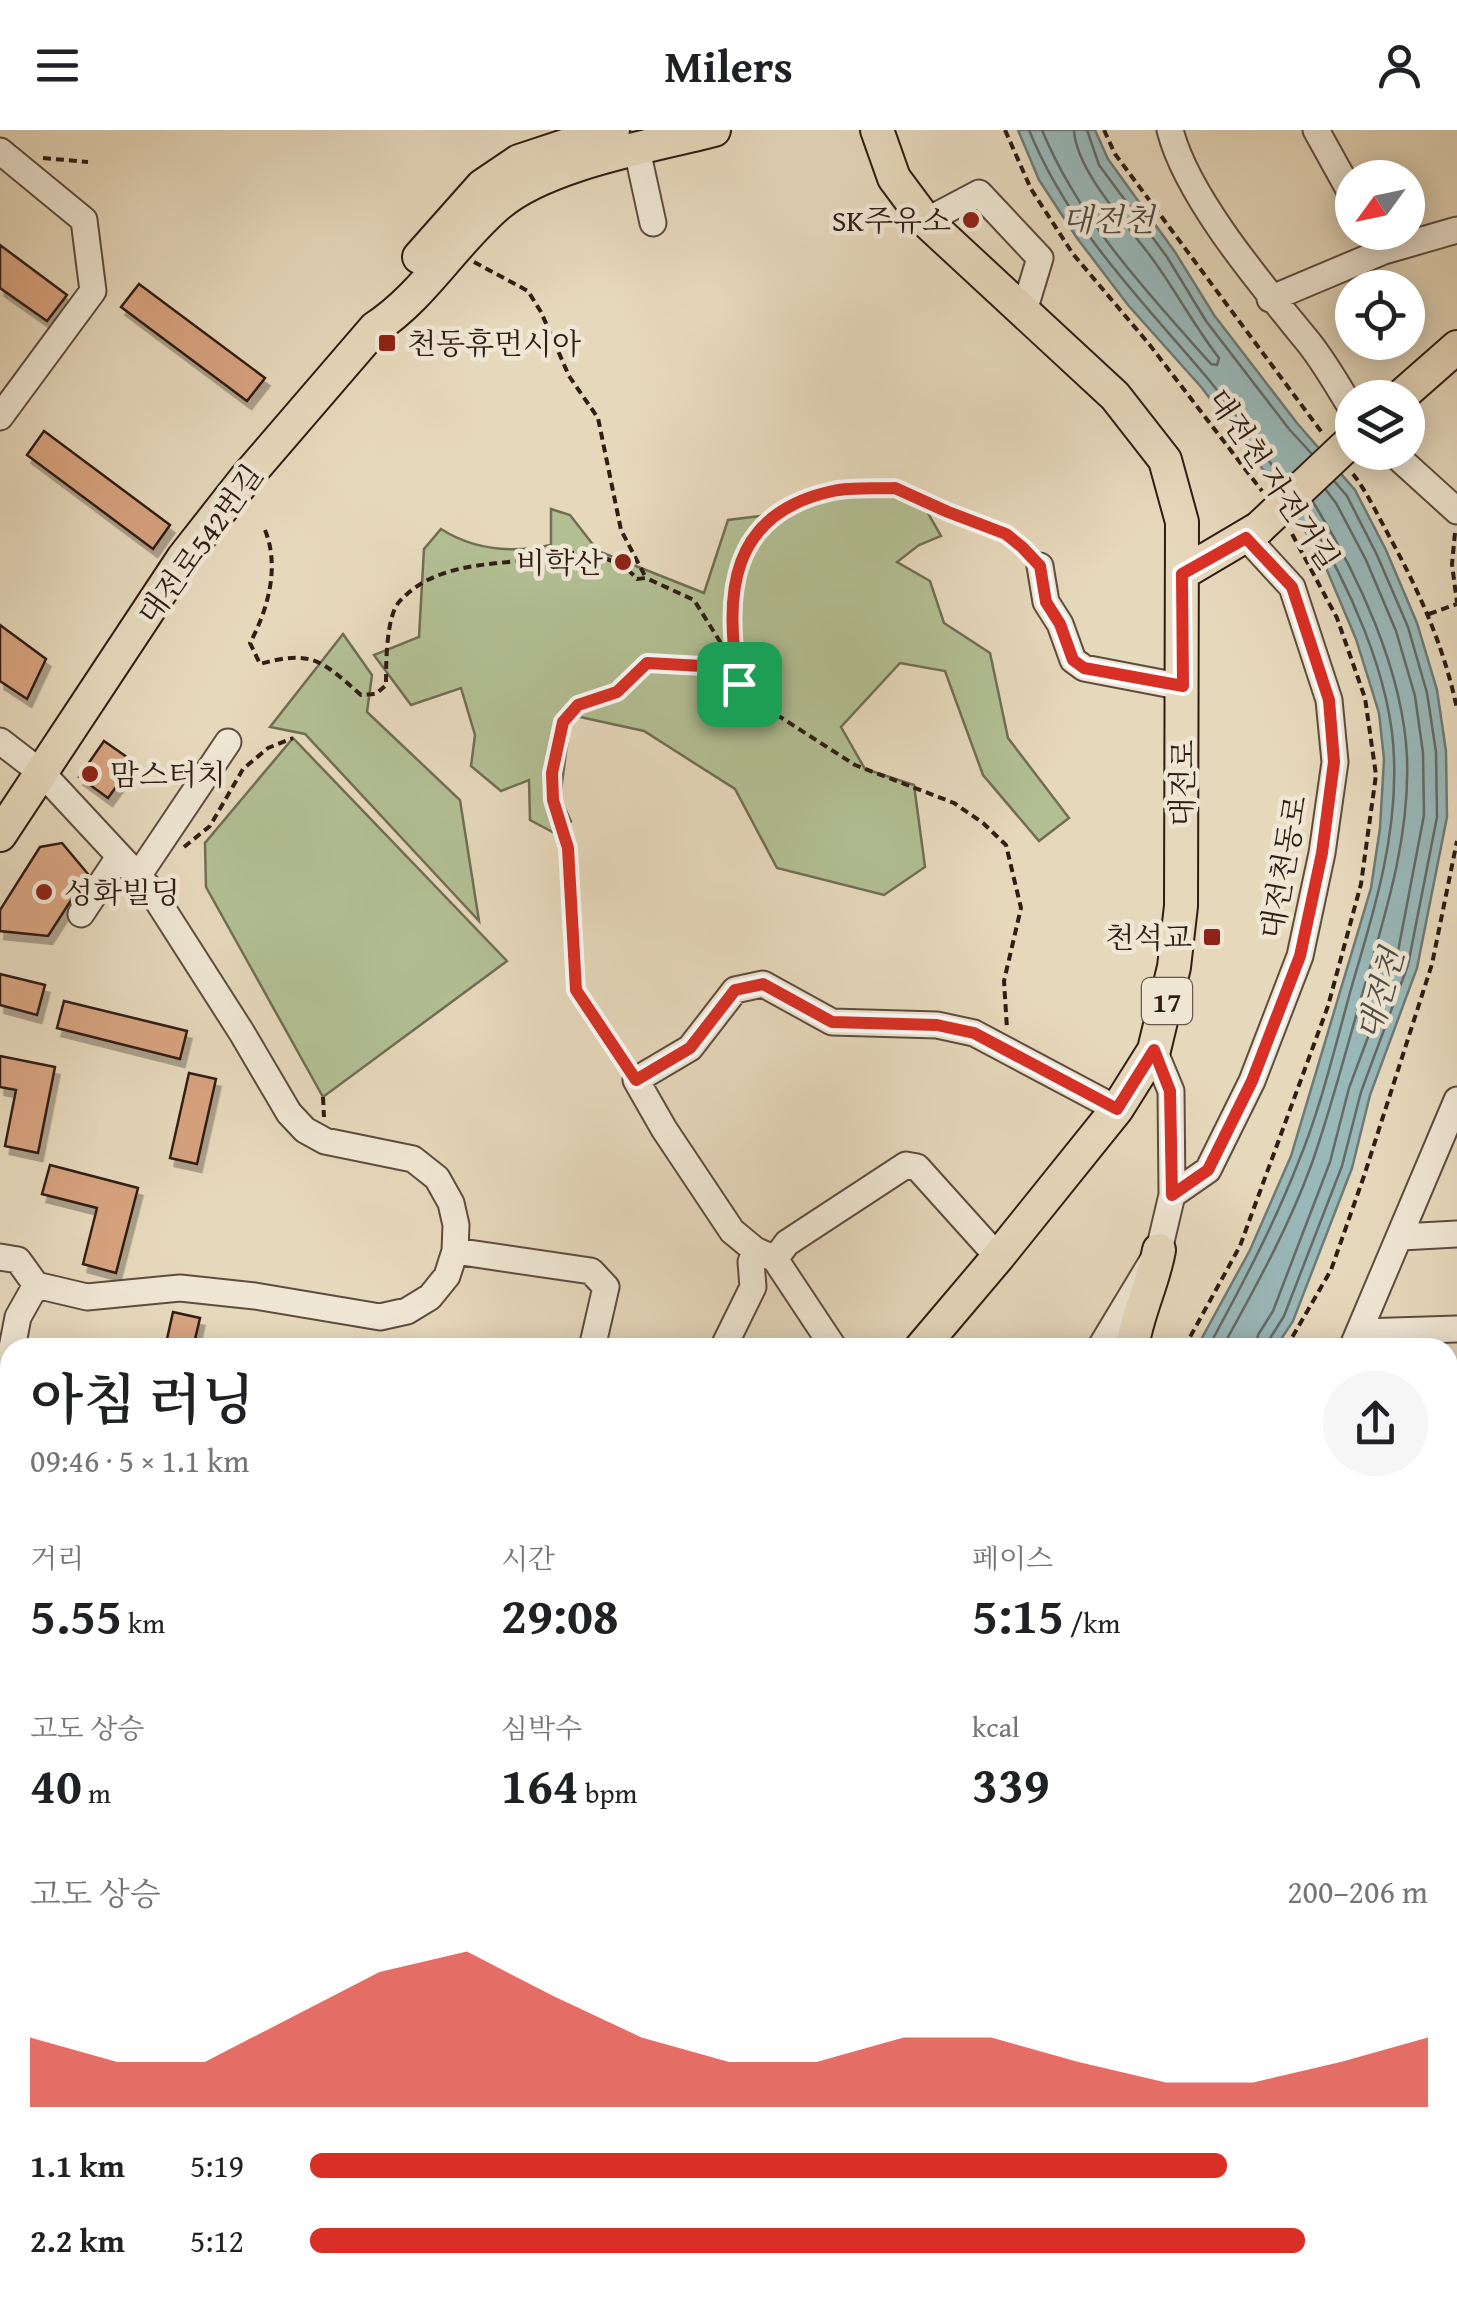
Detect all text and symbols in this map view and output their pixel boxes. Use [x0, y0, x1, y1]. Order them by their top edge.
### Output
text: Milers [664, 33, 793, 98]
icon: menu [30, 38, 85, 93]
icon: person [1372, 38, 1427, 93]
north arrow [1335, 160, 1425, 250]
map controls [1335, 160, 1425, 470]
water label: 대전천 [1062, 196, 1156, 243]
place label: SK주유소 [832, 198, 951, 242]
marker: SK주유소 [960, 209, 982, 231]
button: locate [1335, 270, 1425, 360]
place label: 천동휴먼시아 [407, 321, 581, 365]
marker: 천동휴먼시아 [376, 332, 398, 354]
street label: 대전천 자전거길 [1197, 380, 1351, 578]
button: layers [1335, 380, 1425, 470]
street label: 대전로542번길 [127, 455, 273, 633]
place label: 비학산 [516, 540, 603, 584]
marker: 비학산 [612, 551, 634, 573]
pin [697, 642, 782, 727]
icon: arrive [712, 657, 767, 712]
street label: 대전로 [1159, 739, 1205, 827]
place label: 맘스터치 [110, 752, 226, 796]
marker: 맘스터치 [79, 763, 101, 785]
street label: 대전천동로 [1249, 792, 1317, 942]
place label: 성화빌딩 [64, 870, 180, 914]
marker: 성화빌딩 [33, 881, 55, 903]
place label: 천석교 [1105, 915, 1192, 959]
marker: 천석교 [1201, 926, 1223, 948]
water label: 대전천 [1345, 941, 1416, 1045]
road number: 17 [1142, 978, 1192, 1024]
text: 아침 러닝 [30, 1359, 255, 1439]
button: share [1323, 1371, 1428, 1476]
text: 09:46 · 5 × 1.1 km [30, 1437, 249, 1484]
text: 거리 [30, 1537, 84, 1578]
text: 시간 [501, 1537, 555, 1578]
text: 페이스 [972, 1537, 1053, 1578]
text: 5.55 [30, 1578, 122, 1651]
text: 29:08 [501, 1578, 619, 1651]
text: 5:15 [972, 1578, 1064, 1651]
text: km [122, 1602, 165, 1643]
text: /km [1064, 1602, 1120, 1643]
text: kcal [972, 1706, 1020, 1747]
text: 고도 상승 [30, 1707, 144, 1748]
text: 심박수 [501, 1707, 582, 1748]
text: 339 [972, 1747, 1050, 1820]
text: 40 [30, 1748, 82, 1821]
text: 164 [501, 1748, 579, 1821]
text: m [82, 1772, 111, 1813]
text: bpm [579, 1772, 637, 1813]
text: 200–206 m [1287, 1868, 1428, 1915]
text: 고도 상승 [30, 1870, 161, 1917]
text: 1.1 km [30, 2142, 125, 2189]
text: 5:19 [190, 2142, 244, 2189]
text: 2.2 km [30, 2217, 125, 2264]
text: 5:12 [190, 2217, 244, 2264]

